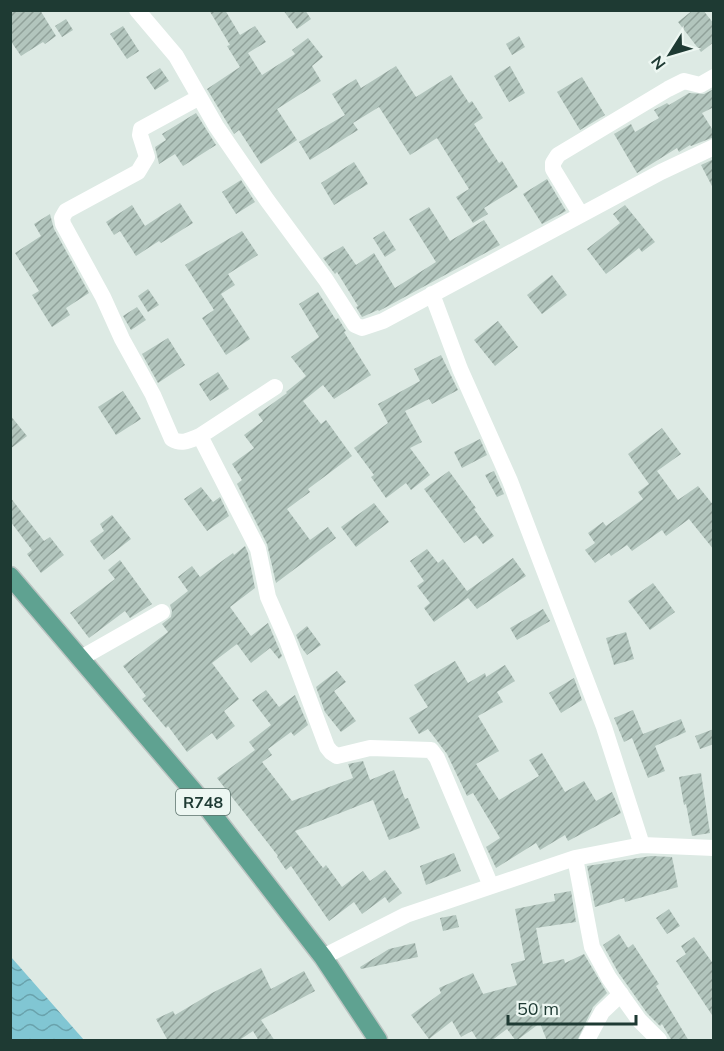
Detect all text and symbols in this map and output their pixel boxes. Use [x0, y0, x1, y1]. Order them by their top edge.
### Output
north arrow [640, 24, 700, 84]
text: N [646, 52, 670, 74]
road number: R748 [176, 789, 230, 815]
scale bar [508, 988, 636, 1026]
text: 50 m [517, 997, 559, 1020]

